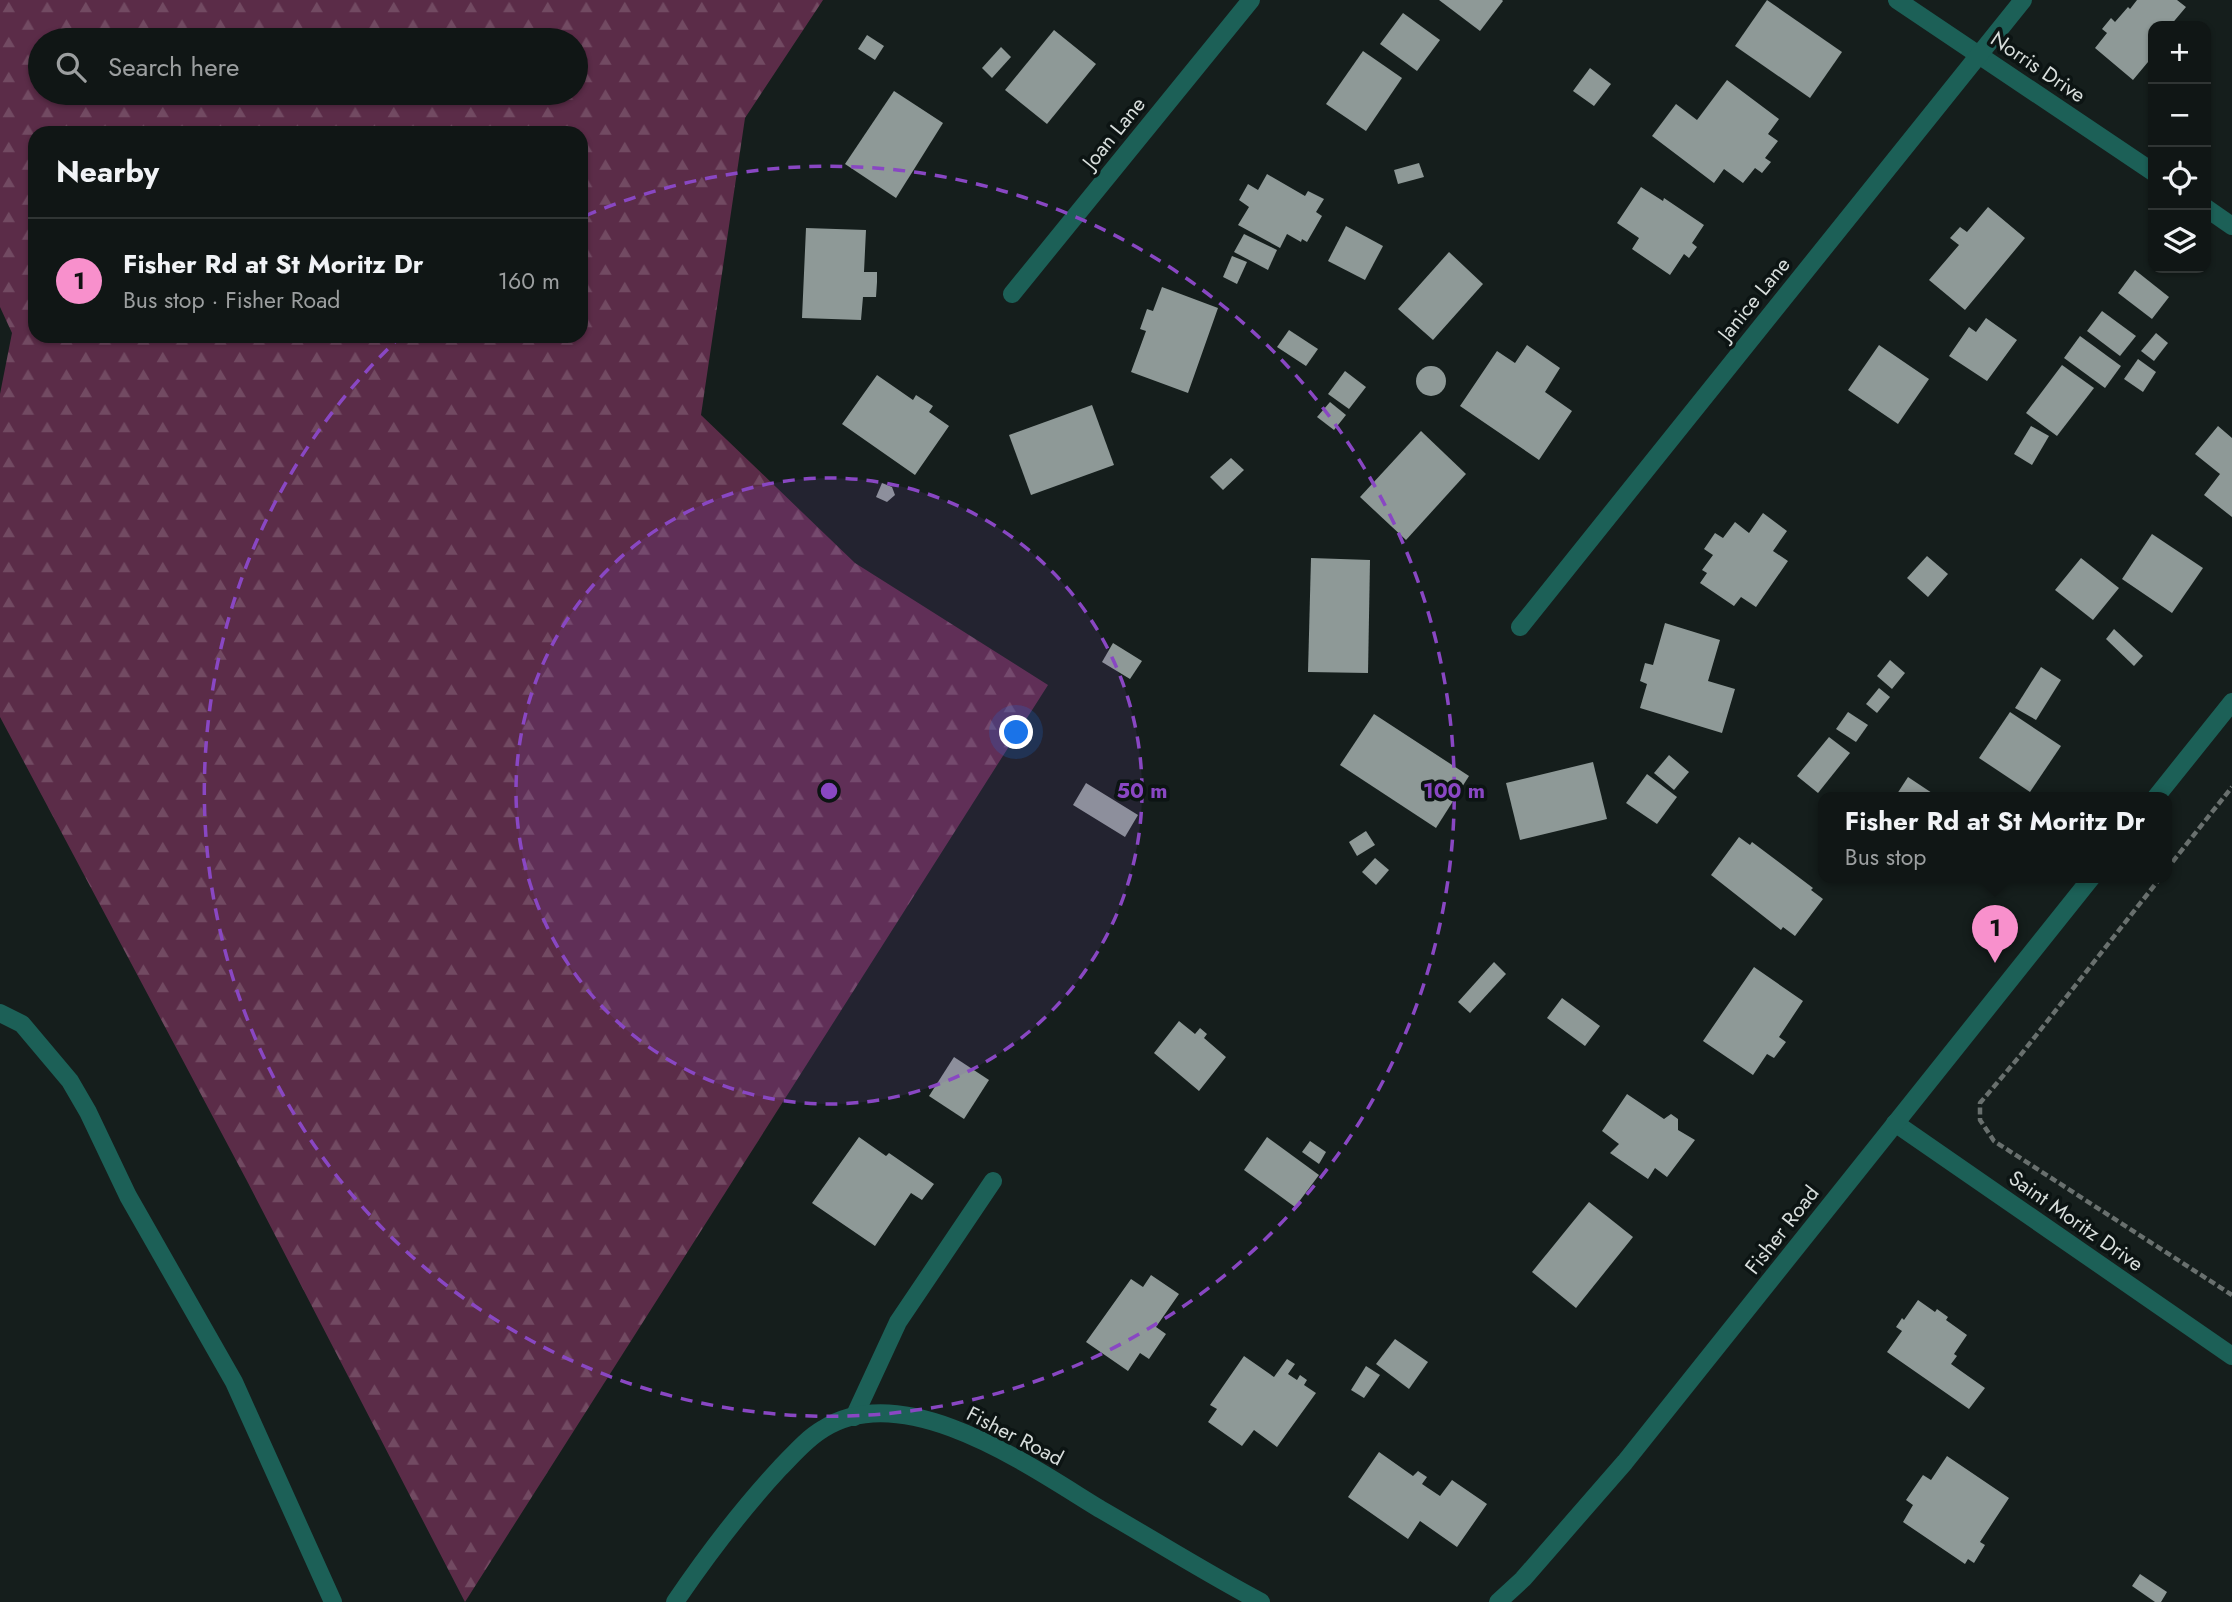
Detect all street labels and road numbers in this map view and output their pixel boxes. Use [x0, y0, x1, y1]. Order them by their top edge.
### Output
street label: Norris Drive [1984, 24, 2092, 110]
street label: Joan Lane [1074, 90, 1153, 178]
street label: Janice Lane [1709, 250, 1797, 350]
street label: Saint Moritz Drive [2003, 1163, 2150, 1279]
street label: Fisher Road [1738, 1179, 1826, 1281]
street label: Fisher Road [961, 1399, 1069, 1473]

